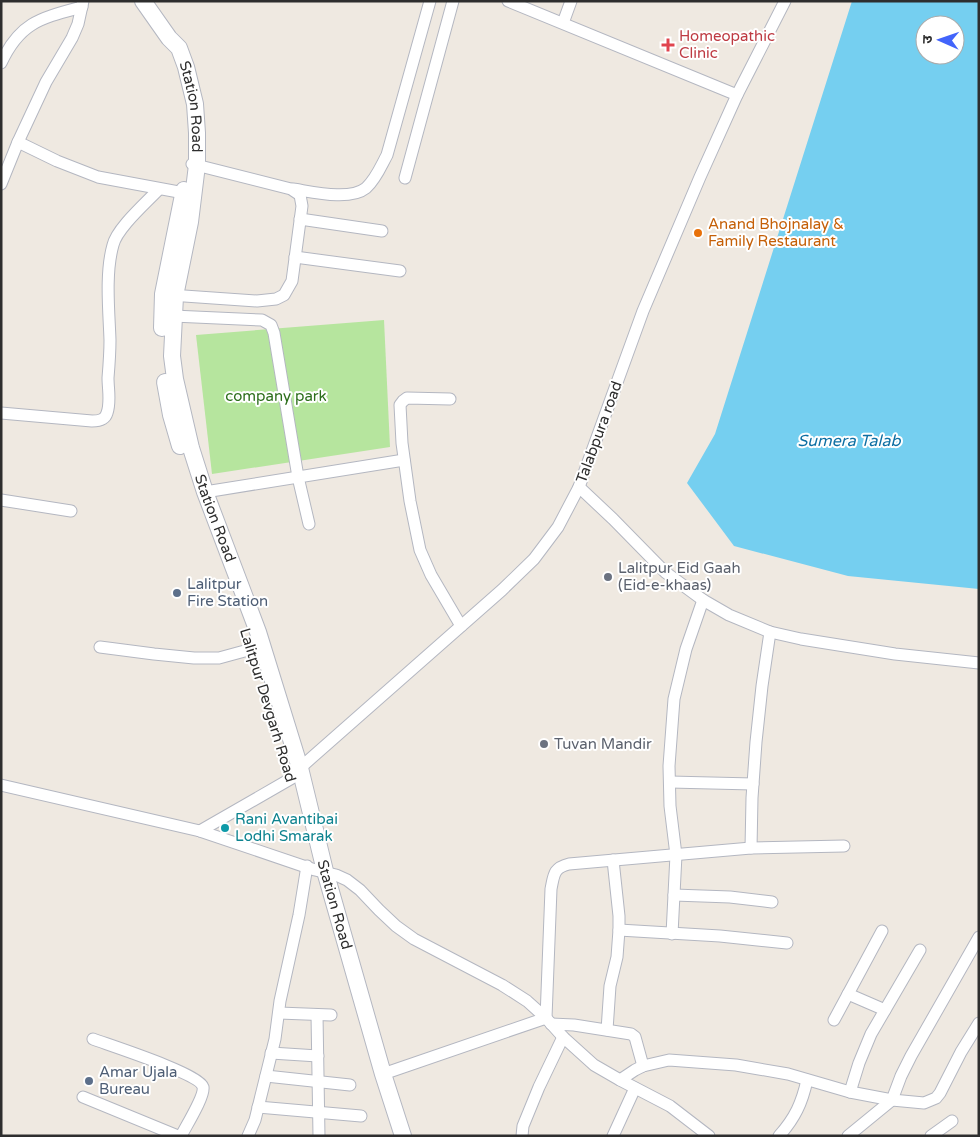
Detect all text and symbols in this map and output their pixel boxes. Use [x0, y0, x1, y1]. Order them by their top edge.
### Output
north arrow [915, 15, 965, 65]
place label: Homeopathic Clinic [679, 27, 775, 62]
text: उ [919, 34, 936, 44]
marker: Homeopathic Clinic [661, 38, 675, 52]
street label: Station Road [176, 58, 206, 152]
place label: Anand Bhojnalay & Family Restaurant [708, 215, 844, 250]
marker: Anand Bhojnalay & Family Restaurant [692, 227, 704, 239]
street label: Talabpura road [572, 379, 626, 485]
park label: company park [225, 387, 327, 405]
water label: Sumera Talab [797, 431, 901, 451]
street label: Station Road [191, 472, 240, 565]
place label: Lalitpur Eid Gaah (Eid-e-khaas) [618, 559, 741, 594]
marker: Lalitpur Eid Gaah (Eid-e-khaas) [602, 571, 614, 583]
place label: Lalitpur Fire Station [187, 575, 268, 610]
marker: Lalitpur Fire Station [171, 587, 183, 599]
street label: Lalitpur Devgarh Road [236, 626, 300, 784]
place label: Tuvan Mandir [554, 735, 652, 753]
marker: Tuvan Mandir [538, 738, 550, 750]
place label: Rani Avantibai Lodhi Smarak [235, 810, 338, 845]
marker: Rani Avantibai Lodhi Smarak [219, 822, 231, 834]
street label: Station Road [314, 858, 356, 952]
place label: Amar Ujala Bureau [99, 1063, 178, 1098]
marker: Amar Ujala Bureau [83, 1075, 95, 1087]

